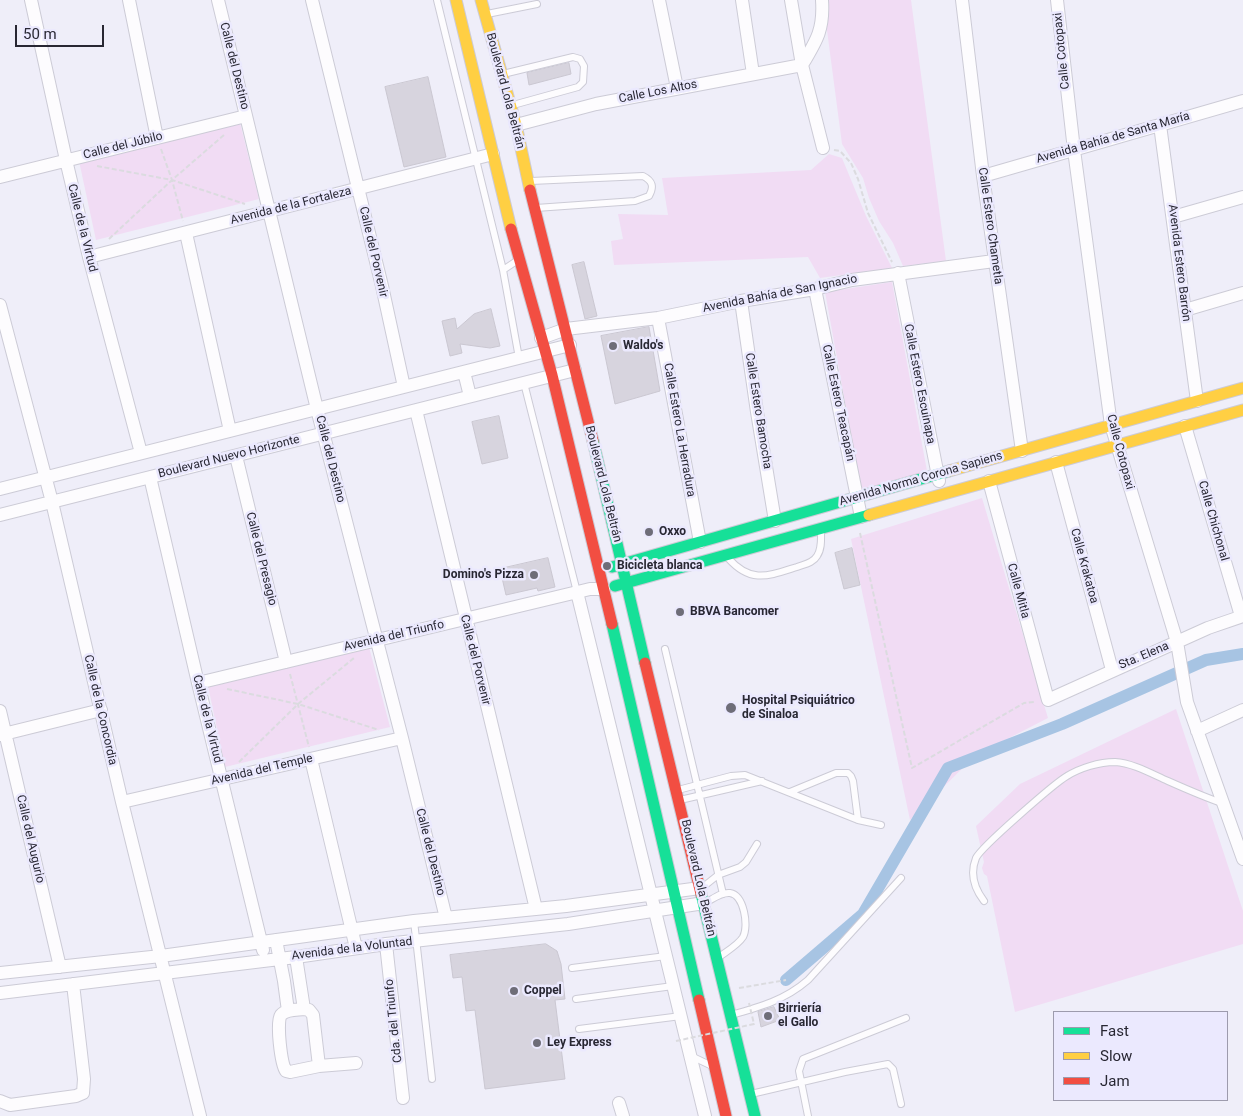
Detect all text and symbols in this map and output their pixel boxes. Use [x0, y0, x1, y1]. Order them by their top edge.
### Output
street label: Calle Cotopaxi [1051, 12, 1073, 90]
scale bar [18, 15, 106, 47]
street label: Calle del Destino [216, 21, 252, 111]
text: 50 m [23, 25, 57, 43]
street label: Boulevard Lola Beltrán [483, 31, 527, 151]
street label: Calle Los Altos [618, 77, 698, 107]
street label: Avenida Bahía de Santa María [1035, 109, 1191, 167]
street label: Calle del Júbilo [82, 129, 164, 163]
street label: Calle Estero Chametla [975, 167, 1005, 285]
street label: Calle de la Virtud [64, 182, 100, 274]
street label: Avenida de la Fortaleza [229, 184, 353, 228]
street label: Avenida Estero Barrón [1165, 204, 1193, 322]
street label: Calle del Porvenir [356, 205, 390, 299]
street label: Avenida Bahía de San Ignacio [702, 272, 858, 316]
street label: Calle Estero Escuinapa [900, 323, 938, 445]
place label: Waldo's [623, 339, 663, 353]
marker: Waldo's [607, 340, 619, 352]
street label: Calle Estero Teacapán [819, 343, 857, 463]
street label: Calle Estero Bamocha [742, 352, 774, 470]
street label: Calle Estero La Herradura [660, 362, 698, 498]
street label: Calle Cotopaxi [1103, 413, 1137, 491]
street label: Calle del Destino [312, 414, 348, 504]
street label: Boulevard Lola Beltrán [582, 424, 624, 544]
street label: Boulevard Nuevo Horizonte [157, 432, 301, 482]
street label: Avenida Norma Corona Sapiens [838, 449, 1004, 509]
street label: Calle Chichonal [1195, 479, 1231, 563]
street label: Calle del Presagio [242, 511, 280, 607]
place label: Oxxo [659, 525, 686, 539]
marker: Oxxo [643, 526, 655, 538]
street label: Calle Krakatoa [1067, 527, 1101, 605]
place label: Bicicleta blanca [617, 559, 702, 573]
marker: Bicicleta blanca [601, 560, 613, 572]
street label: Calle Mitla [1004, 562, 1032, 620]
place label: Domino's Pizza [443, 568, 524, 582]
marker: Domino's Pizza [528, 569, 540, 581]
place label: BBVA Bancomer [690, 605, 779, 619]
marker: BBVA Bancomer [674, 606, 686, 618]
street label: Calle del Porvenir [457, 613, 493, 707]
street label: Avenida del Triunfo [342, 617, 446, 655]
street label: Sta. Elena [1117, 639, 1171, 673]
street label: Calle de la Concordia [80, 654, 120, 766]
street label: Calle de la Virtud [189, 673, 225, 765]
place label: Hospital Psiquiátrico de Sinaloa [742, 694, 855, 722]
marker: Hospital Psiquiátrico de Sinaloa [724, 701, 738, 715]
street label: Avenida del Temple [210, 751, 314, 789]
street label: Calle del Augurio [13, 793, 47, 885]
street label: Calle del Destino [412, 807, 448, 897]
street label: Boulevard Lola Beltrán [678, 818, 718, 938]
street label: Avenida de la Voluntad [291, 934, 413, 964]
street label: Cda. del Triunfo [382, 978, 406, 1064]
place label: Coppel [524, 984, 562, 998]
marker: Coppel [508, 985, 520, 997]
place label: Birriería el Gallo [778, 1002, 821, 1030]
marker: Birriería el Gallo [762, 1010, 774, 1022]
legend [1053, 1011, 1228, 1101]
text: Fast [1100, 1022, 1129, 1040]
place label: Ley Express [547, 1036, 612, 1050]
marker: Ley Express [531, 1037, 543, 1049]
text: Slow [1100, 1047, 1132, 1065]
text: Jam [1100, 1072, 1130, 1090]

